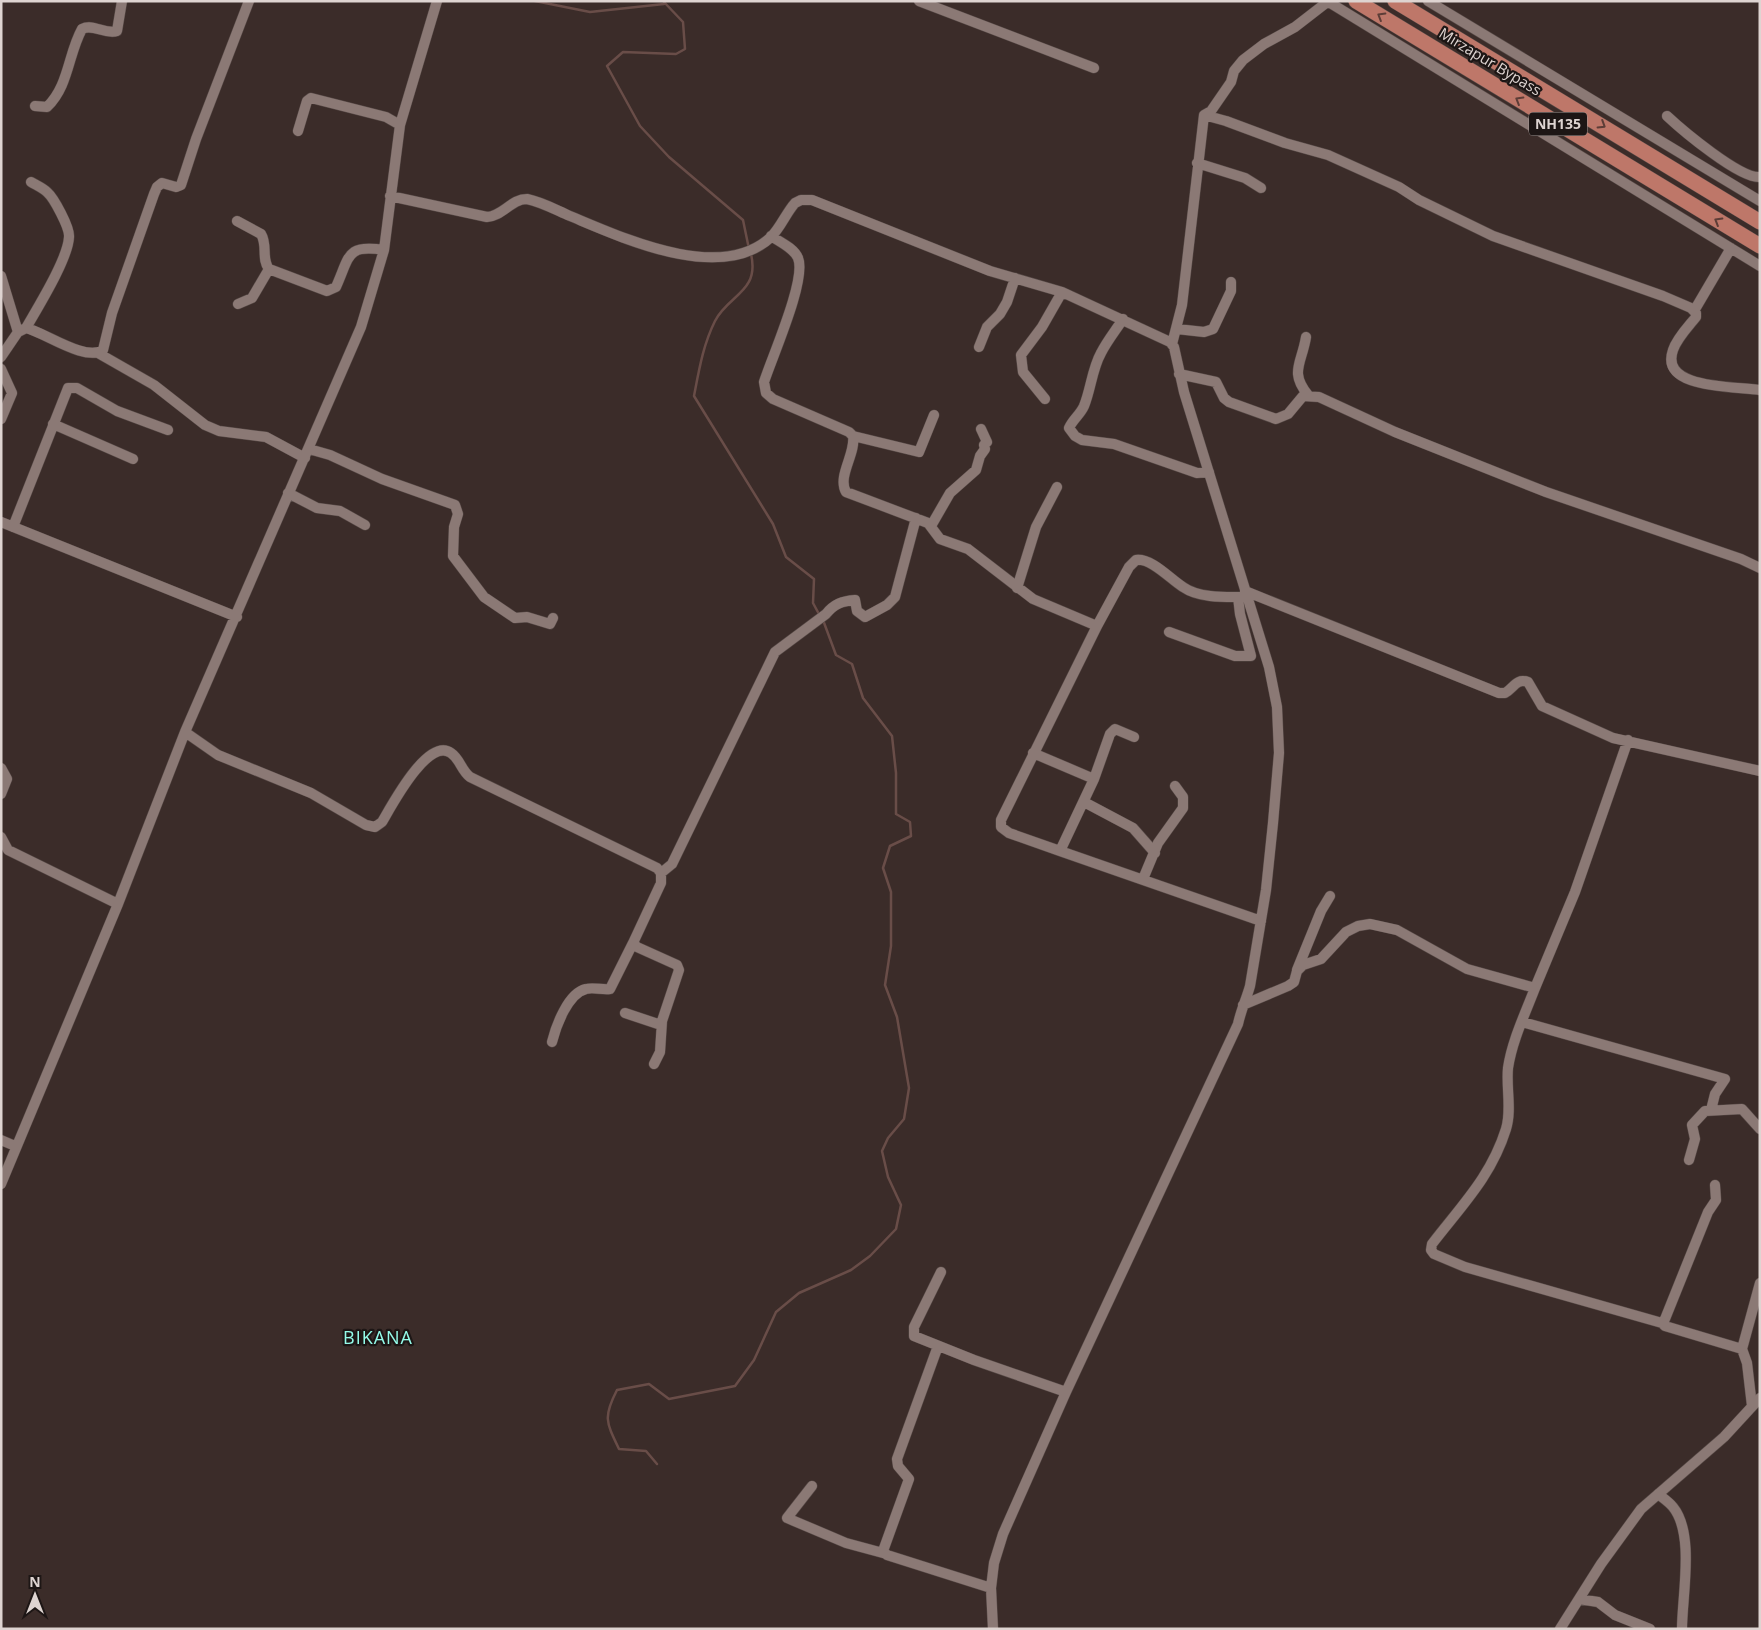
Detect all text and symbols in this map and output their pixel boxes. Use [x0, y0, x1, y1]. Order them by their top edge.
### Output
one-way arrow [1377, 12, 1386, 22]
street label: Mirzapur Bypass [1436, 23, 1545, 100]
one-way arrow [1516, 97, 1525, 107]
road number: NH135 [1529, 112, 1587, 136]
one-way arrow [1596, 119, 1605, 128]
one-way arrow [1715, 217, 1724, 227]
district label: BIKANA [343, 1325, 413, 1349]
north arrow [10, 1570, 60, 1620]
text: N [29, 1572, 41, 1591]

